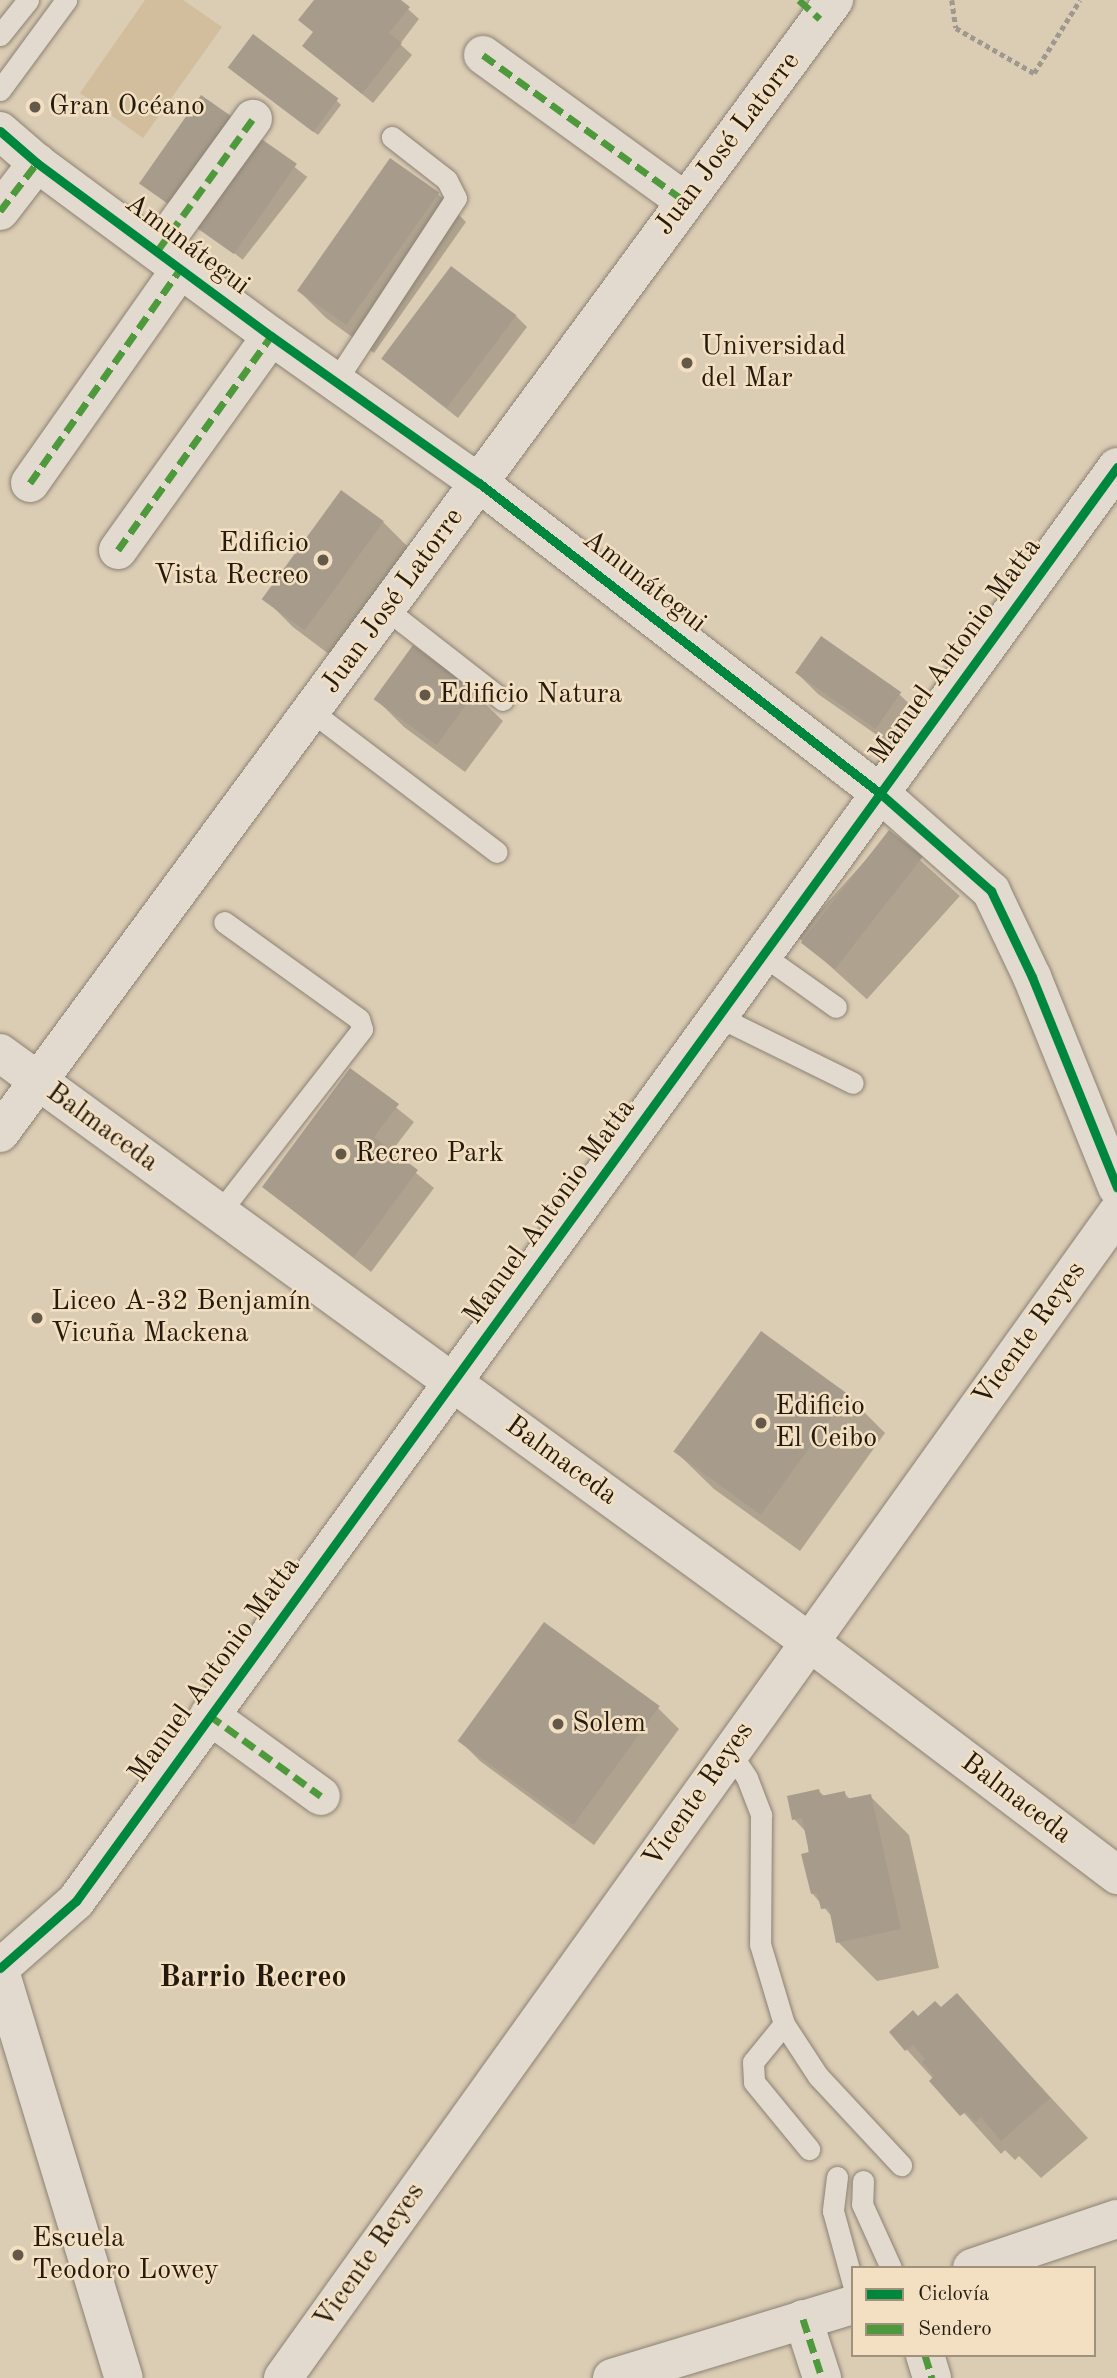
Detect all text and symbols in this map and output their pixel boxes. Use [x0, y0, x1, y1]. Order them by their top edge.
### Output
street label: Juan José Latorre [648, 46, 808, 242]
place label: Gran Océano [49, 90, 205, 124]
marker: Gran Océano [27, 99, 43, 115]
street label: Amunátegui [118, 187, 256, 303]
place label: Universidad del Mar [701, 330, 846, 396]
marker: Universidad del Mar [679, 355, 695, 371]
street label: Juan José Latorre [314, 502, 472, 700]
street label: Amunátegui [575, 523, 713, 641]
place label: Edificio Vista Recreo [154, 527, 309, 593]
street label: Manuel Antonio Matta [863, 532, 1049, 770]
marker: Edificio Vista Recreo [315, 552, 331, 568]
place label: Edificio Natura [439, 678, 622, 712]
marker: Edificio Natura [417, 687, 433, 703]
street label: Balmaceda [39, 1076, 165, 1180]
street label: Manuel Antonio Matta [457, 1093, 643, 1331]
place label: Recreo Park [355, 1137, 504, 1171]
marker: Recreo Park [333, 1146, 349, 1162]
street label: Vicente Reyes [966, 1255, 1094, 1413]
place label: Liceo A-32 Benjamín Vicuña Mackena [51, 1285, 311, 1351]
marker: Liceo A-32 Benjamín Vicuña Mackena [29, 1310, 45, 1326]
place label: Edificio El Ceibo [775, 1390, 877, 1456]
street label: Balmaceda [498, 1409, 624, 1513]
marker: Edificio El Ceibo [753, 1415, 769, 1431]
street label: Manuel Antonio Matta [122, 1551, 308, 1789]
place label: Solem [572, 1707, 646, 1741]
marker: Solem [550, 1716, 566, 1732]
street label: Vicente Reyes [636, 1716, 762, 1874]
street label: Balmaceda [954, 1746, 1078, 1852]
district label: Barrio Recreo [159, 1960, 347, 1996]
street label: Vicente Reyes [307, 2177, 433, 2335]
place label: Escuela Teodoro Lowey [32, 2222, 219, 2288]
marker: Escuela Teodoro Lowey [10, 2247, 26, 2263]
legend [851, 2266, 1096, 2357]
text: Ciclovía [918, 2284, 989, 2305]
text: Sendero [918, 2319, 992, 2340]

